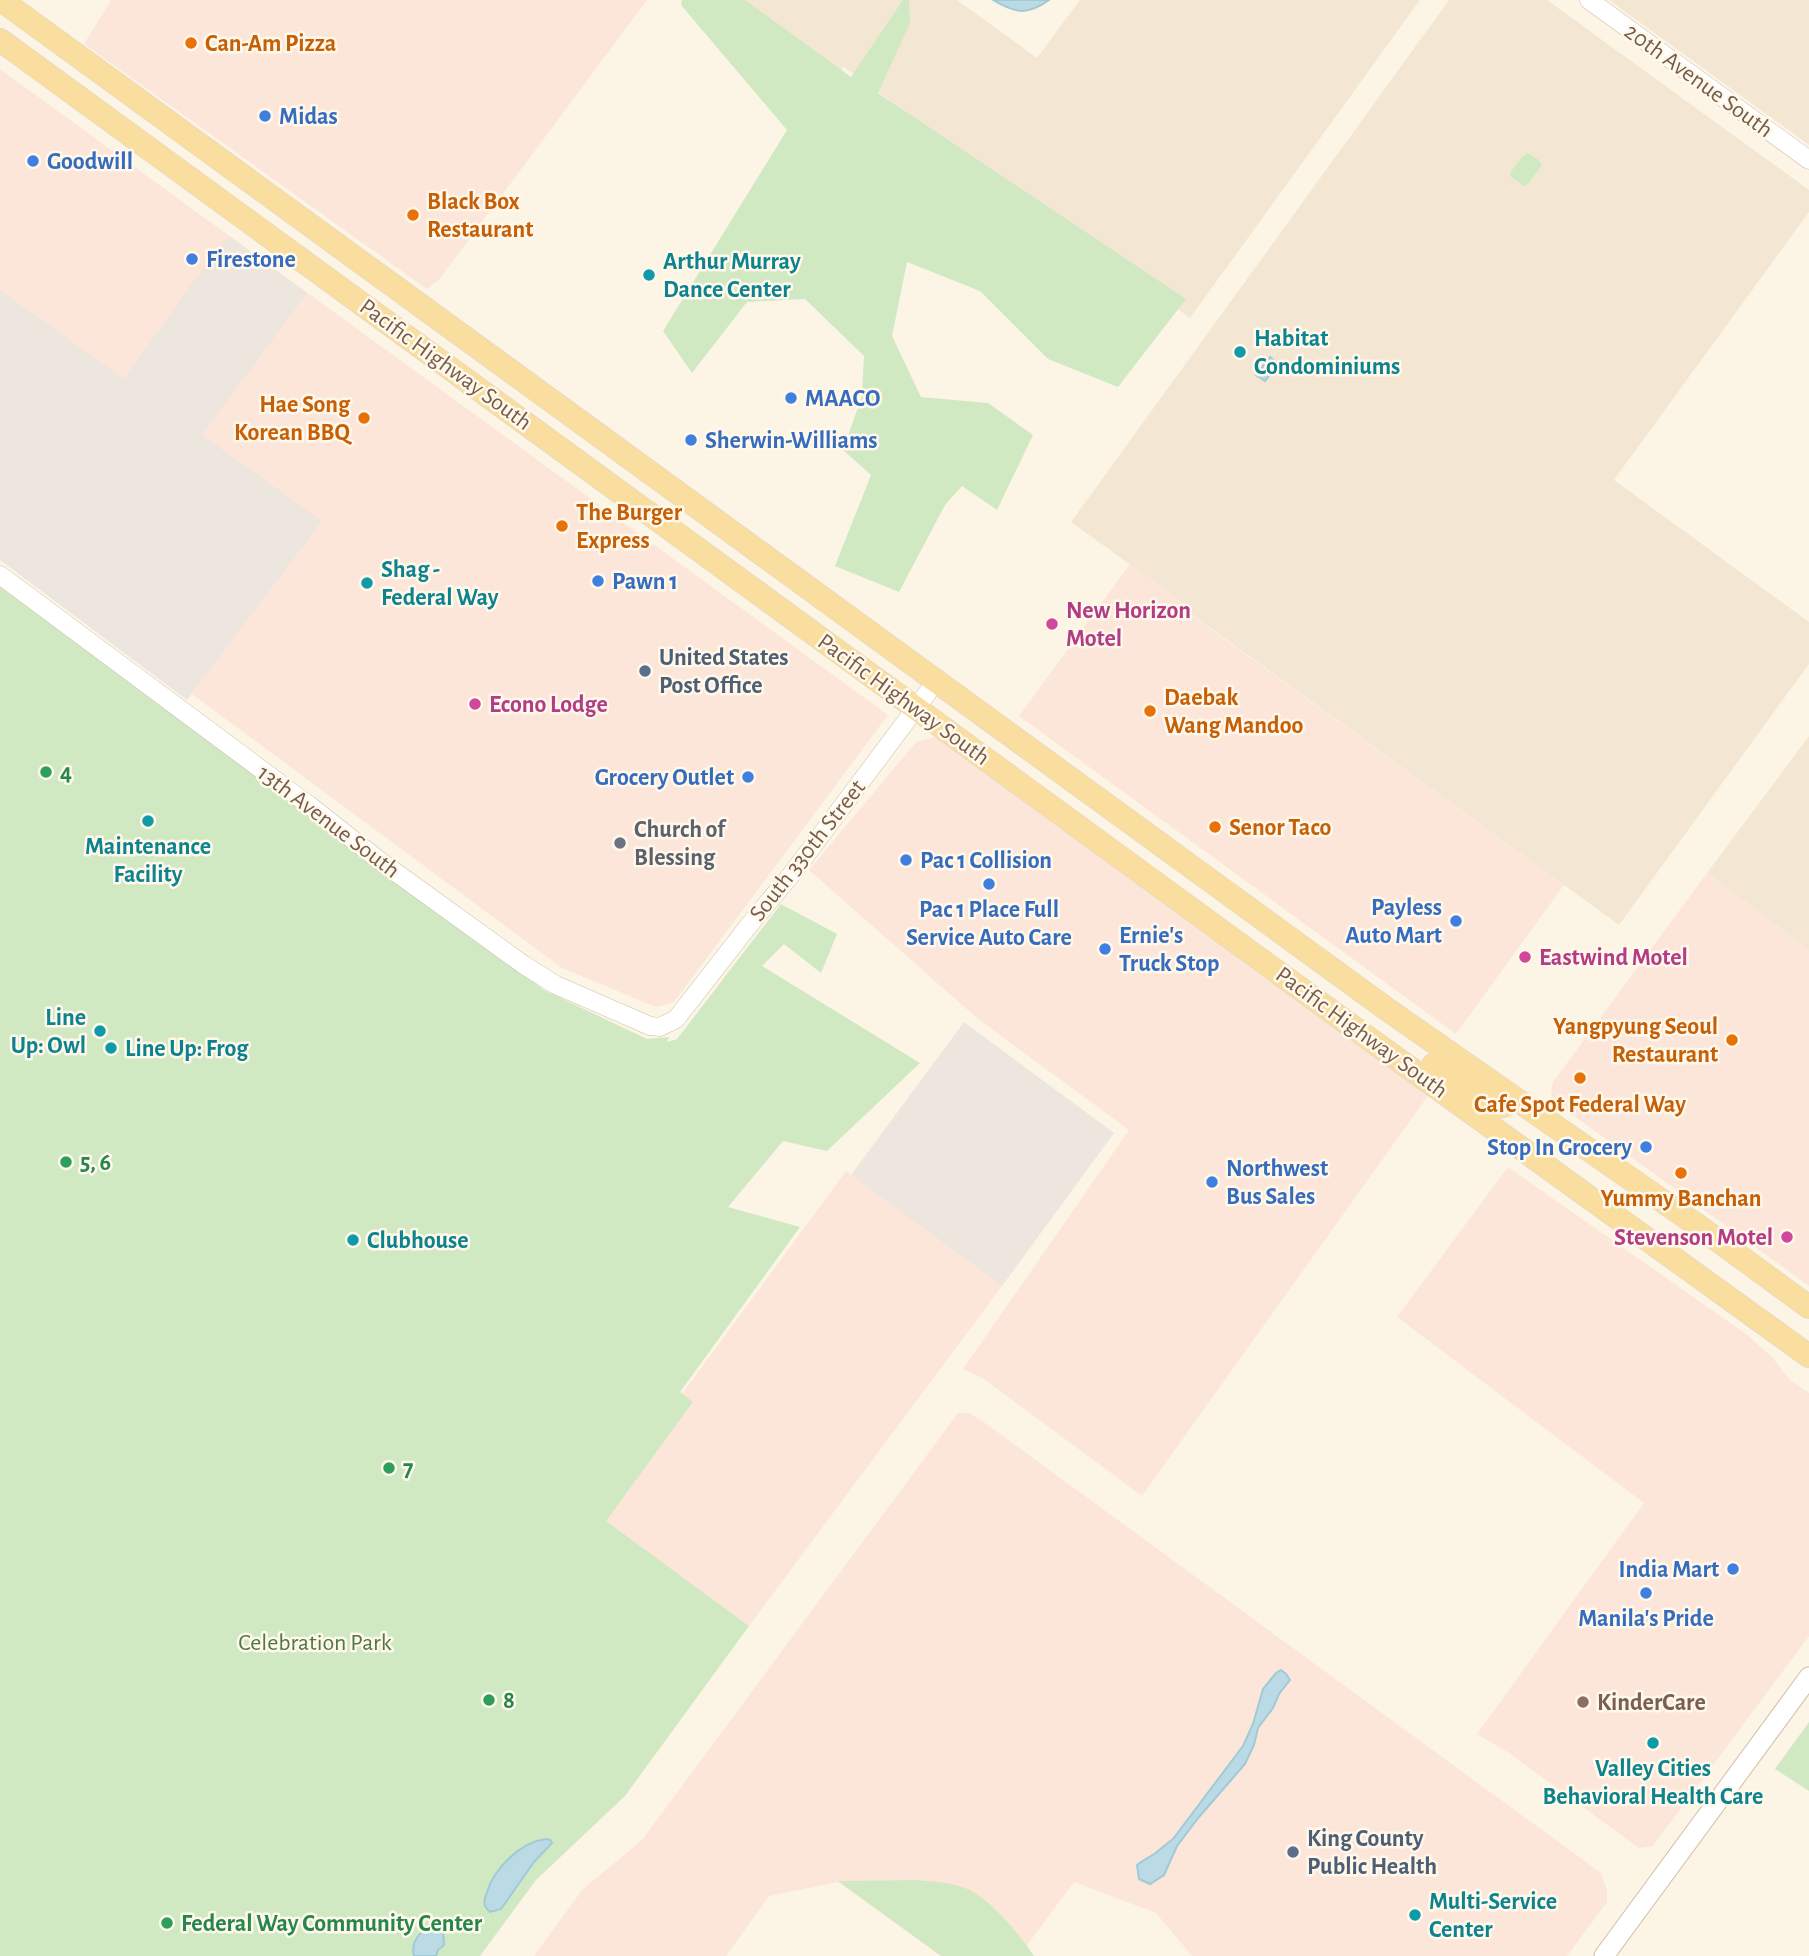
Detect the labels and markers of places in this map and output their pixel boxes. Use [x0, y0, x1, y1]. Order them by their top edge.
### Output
place label: Can-Am Pizza [205, 32, 336, 56]
marker: Can-Am Pizza [183, 35, 199, 51]
place label: Midas [279, 105, 338, 129]
marker: Midas [257, 108, 273, 124]
place label: Goodwill [47, 150, 133, 174]
marker: Goodwill [25, 153, 41, 169]
place label: Black Box Restaurant [427, 190, 533, 242]
marker: Black Box Restaurant [405, 207, 421, 223]
place label: Firestone [206, 248, 296, 272]
place label: Arthur Murray Dance Center [663, 250, 801, 302]
marker: Firestone [184, 251, 200, 267]
marker: Arthur Murray Dance Center [641, 267, 657, 283]
place label: Habitat Condominiums [1254, 327, 1400, 379]
marker: Habitat Condominiums [1232, 344, 1248, 360]
place label: MAACO [805, 387, 880, 411]
marker: MAACO [783, 390, 799, 406]
place label: Hae Song Korean BBQ [234, 393, 352, 445]
marker: Hae Song Korean BBQ [356, 410, 372, 426]
place label: Sherwin-Williams [705, 429, 878, 453]
marker: Sherwin-Williams [683, 432, 699, 448]
place label: The Burger Express [576, 501, 683, 553]
marker: The Burger Express [554, 518, 570, 534]
place label: Shag - Federal Way [381, 558, 499, 610]
place label: Pawn 1 [612, 570, 678, 594]
marker: Pawn 1 [590, 573, 606, 589]
marker: Shag - Federal Way [359, 575, 375, 591]
place label: New Horizon Motel [1066, 599, 1191, 651]
marker: New Horizon Motel [1044, 616, 1060, 632]
place label: United States Post Office [659, 646, 789, 698]
marker: United States Post Office [637, 663, 653, 679]
place label: Daebak Wang Mandoo [1164, 686, 1303, 738]
place label: Econo Lodge [489, 693, 608, 717]
marker: Econo Lodge [467, 696, 483, 712]
marker: Daebak Wang Mandoo [1142, 703, 1158, 719]
place label: 4 [60, 761, 72, 785]
marker: 4 [38, 764, 54, 780]
place label: Grocery Outlet [595, 766, 734, 790]
marker: Grocery Outlet [740, 769, 756, 785]
marker: Maintenance Facility [140, 813, 156, 829]
place label: Senor Taco [1229, 816, 1332, 840]
place label: Church of Blessing [634, 818, 727, 870]
marker: Senor Taco [1207, 819, 1223, 835]
place label: Maintenance Facility [85, 835, 211, 887]
marker: Church of Blessing [612, 835, 628, 851]
place label: Pac 1 Collision [920, 849, 1052, 873]
marker: Pac 1 Collision [898, 852, 914, 868]
marker: Pac 1 Place Full Service Auto Care [981, 876, 997, 892]
place label: Payless Auto Mart [1345, 896, 1442, 948]
place label: Pac 1 Place Full Service Auto Care [906, 898, 1072, 950]
marker: Payless Auto Mart [1448, 913, 1464, 929]
place label: Ernie's Truck Stop [1119, 924, 1220, 976]
marker: Ernie's Truck Stop [1097, 941, 1113, 957]
place label: Eastwind Motel [1539, 946, 1688, 970]
marker: Eastwind Motel [1517, 949, 1533, 965]
place label: Line Up: Owl [11, 1006, 86, 1058]
place label: Yangpyung Seoul Restaurant [1553, 1015, 1718, 1067]
marker: Line Up: Owl [92, 1023, 108, 1039]
marker: Yangpyung Seoul Restaurant [1724, 1032, 1740, 1048]
place label: Line Up: Frog [125, 1037, 249, 1061]
marker: Line Up: Frog [103, 1040, 119, 1056]
marker: Cafe Spot Federal Way [1572, 1070, 1588, 1086]
place label: Cafe Spot Federal Way [1474, 1093, 1686, 1117]
place label: Stop In Grocery [1487, 1136, 1632, 1160]
marker: Stop In Grocery [1638, 1139, 1654, 1155]
place label: 5, 6 [80, 1151, 111, 1175]
marker: 5, 6 [58, 1154, 74, 1170]
place label: Northwest Bus Sales [1226, 1157, 1328, 1209]
marker: Yummy Banchan [1673, 1165, 1689, 1181]
marker: Northwest Bus Sales [1204, 1174, 1220, 1190]
place label: Yummy Banchan [1601, 1187, 1761, 1211]
place label: Stevenson Motel [1614, 1226, 1773, 1250]
place label: Clubhouse [367, 1229, 469, 1253]
marker: Stevenson Motel [1779, 1229, 1795, 1245]
marker: Clubhouse [345, 1232, 361, 1248]
place label: 7 [403, 1457, 413, 1481]
marker: 7 [381, 1460, 397, 1476]
place label: India Mart [1618, 1558, 1719, 1582]
marker: India Mart [1725, 1561, 1741, 1577]
marker: Manila's Pride [1638, 1585, 1654, 1601]
place label: Manila's Pride [1578, 1607, 1714, 1631]
place label: 8 [503, 1689, 515, 1713]
place label: KinderCare [1597, 1691, 1706, 1715]
marker: 8 [481, 1692, 497, 1708]
marker: KinderCare [1575, 1694, 1591, 1710]
marker: Valley Cities Behavioral Health Care [1645, 1735, 1661, 1751]
place label: Valley Cities Behavioral Health Care [1543, 1757, 1763, 1809]
place label: King County Public Health [1307, 1827, 1437, 1879]
marker: King County Public Health [1285, 1844, 1301, 1860]
place label: Multi-Service Center [1429, 1890, 1557, 1942]
marker: Multi-Service Center [1407, 1907, 1423, 1923]
place label: Federal Way Community Center [181, 1912, 483, 1936]
marker: Federal Way Community Center [159, 1915, 175, 1931]

